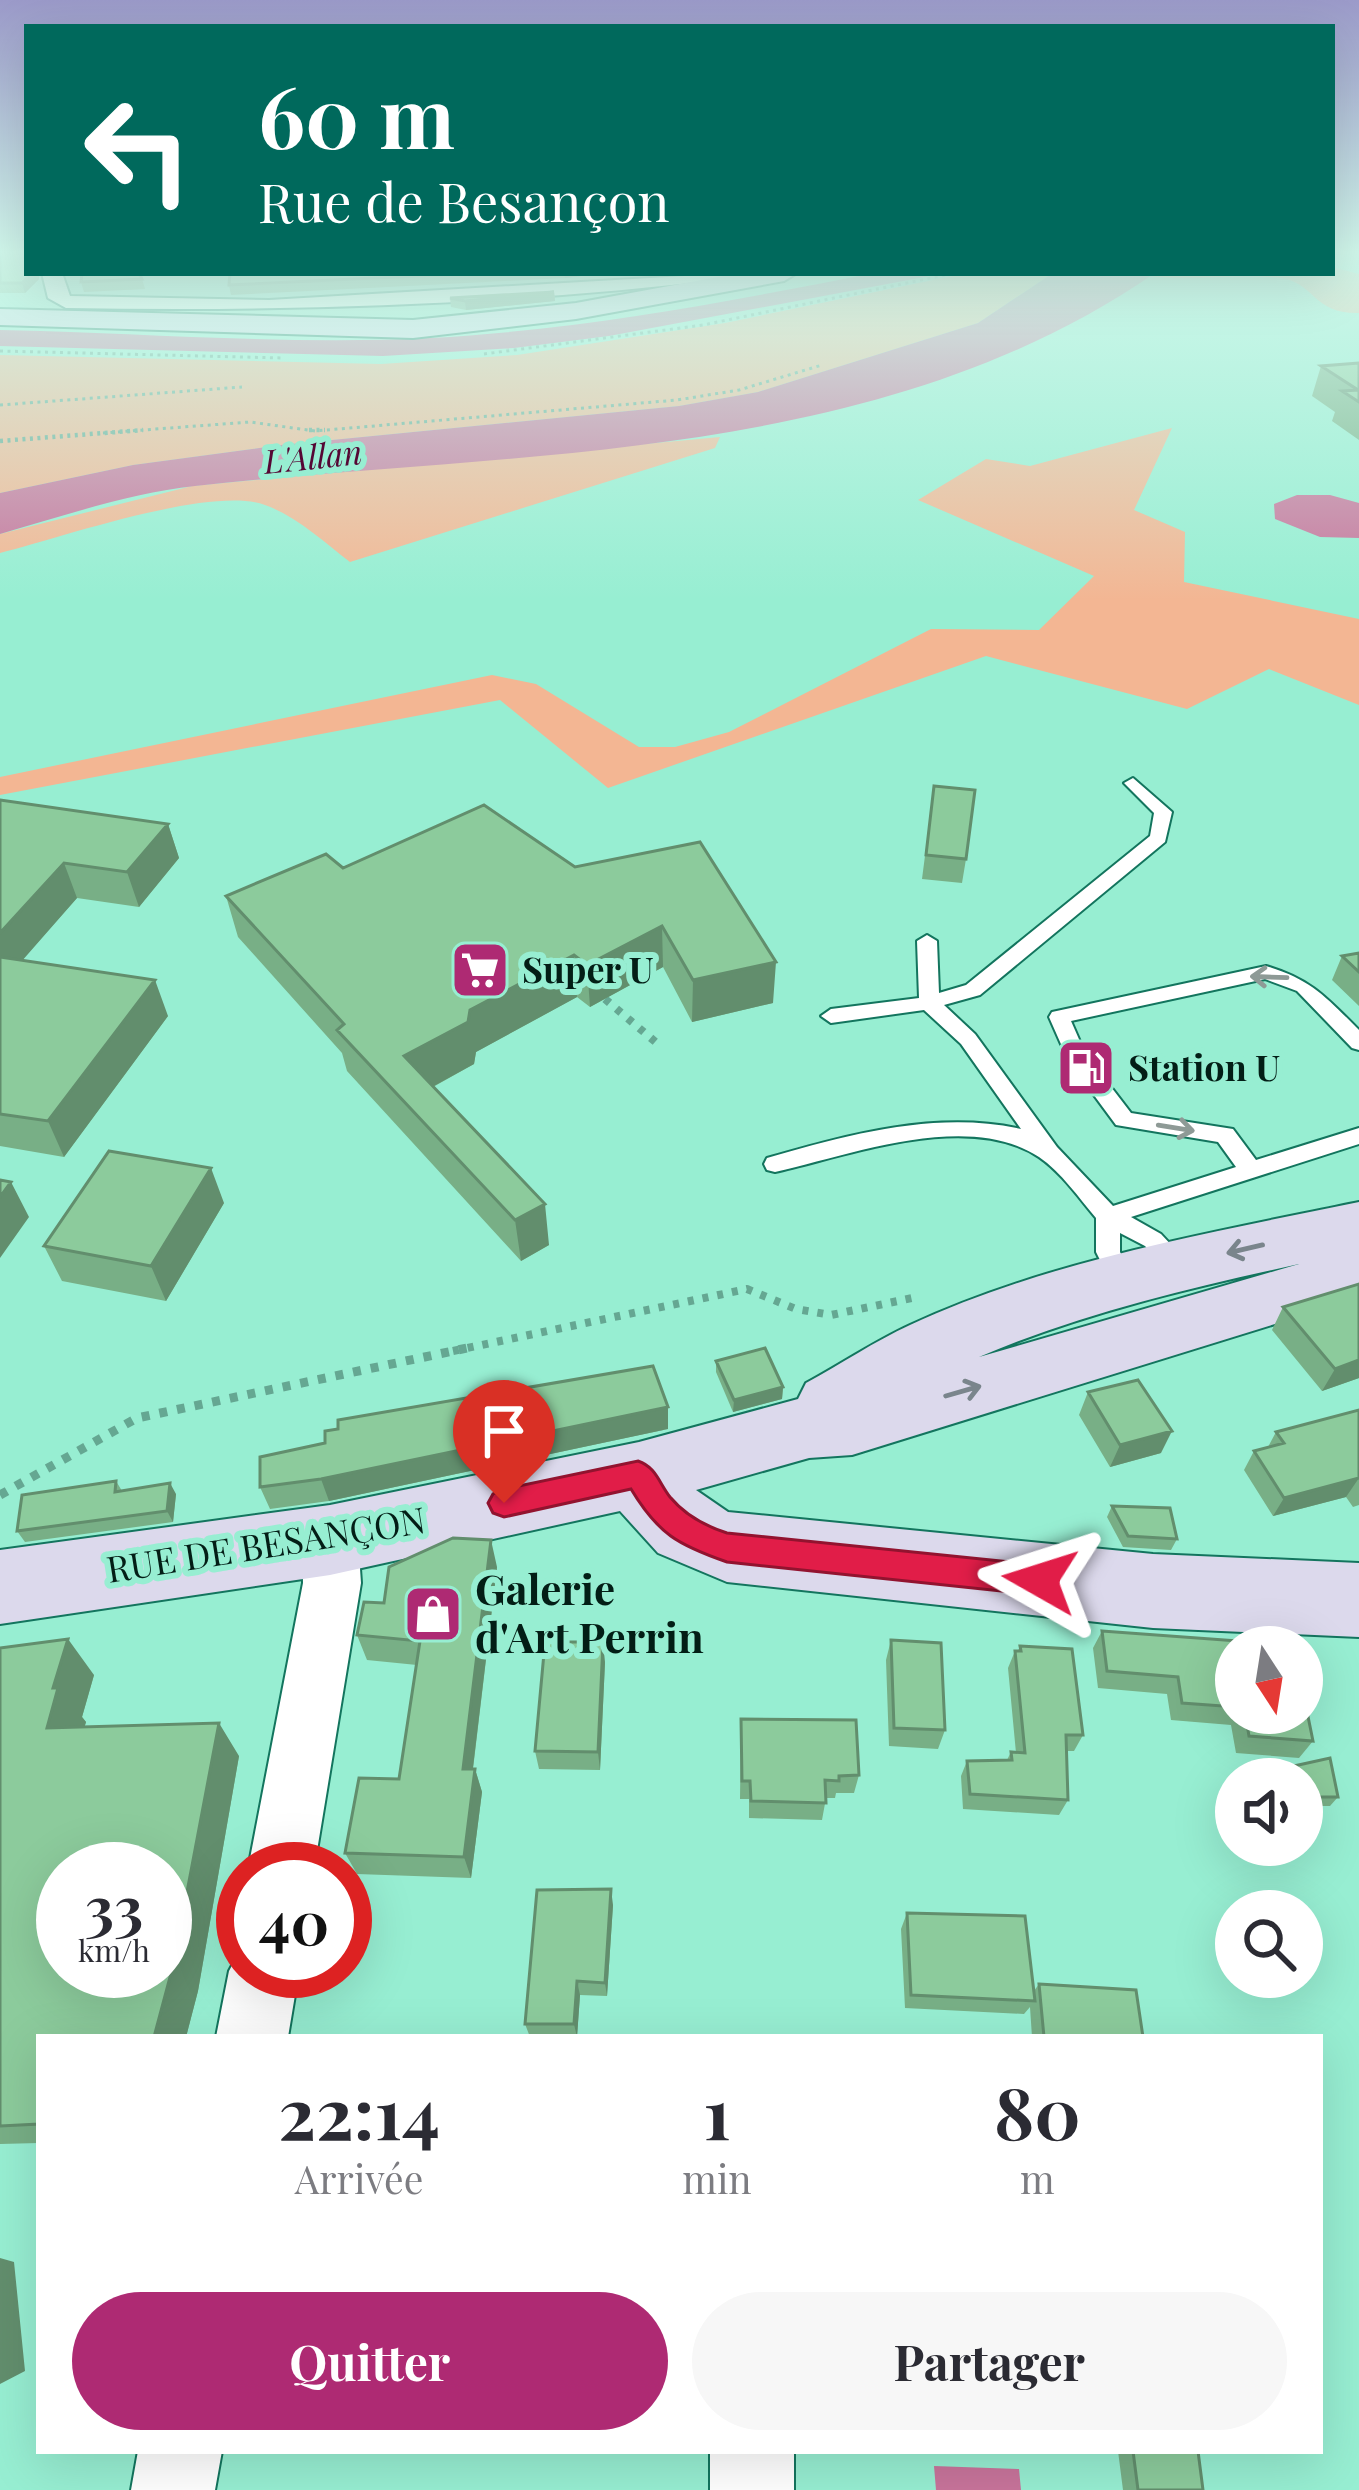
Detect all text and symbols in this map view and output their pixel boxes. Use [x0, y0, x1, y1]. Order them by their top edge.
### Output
text: 60 m [258, 58, 455, 170]
icon: left [60, 72, 216, 228]
text: Rue de Besançon [258, 165, 670, 237]
water label: L'Allan [259, 428, 364, 482]
supermarket icon: Super U [449, 939, 511, 1001]
place label: Super U [522, 944, 654, 992]
one-way arrow [1250, 965, 1289, 988]
fuel station icon: Station U [1055, 1037, 1117, 1099]
place label: Station U [1128, 1042, 1280, 1090]
one-way arrow [1155, 1117, 1194, 1140]
one-way arrow [1226, 1239, 1264, 1261]
one-way arrow [944, 1379, 982, 1401]
pin [453, 1380, 555, 1503]
icon: arrive [471, 1398, 537, 1464]
street label: RUE DE BESANÇON [103, 1494, 429, 1592]
position arrow [977, 1517, 1103, 1643]
place label: Galerie d'Art Perrin [475, 1560, 704, 1664]
shop icon: Galerie d'Art Perrin [402, 1583, 464, 1645]
north arrow [1215, 1626, 1323, 1734]
map controls [1215, 1626, 1323, 1998]
button: sound [1215, 1758, 1323, 1866]
speed limit sign: 40 [216, 1842, 372, 1998]
text: 33 [85, 1865, 143, 1945]
button: search [1215, 1890, 1323, 1998]
text: km/h [78, 1930, 150, 1970]
text: 22:14 [278, 2062, 440, 2158]
text: 1 [703, 2062, 731, 2158]
text: 80 [994, 2062, 1081, 2158]
text: Arrivée [295, 2152, 424, 2204]
text: min [682, 2152, 752, 2204]
text: m [1020, 2152, 1055, 2204]
button: Quitter [72, 2292, 668, 2430]
button: Partager [692, 2292, 1287, 2430]

